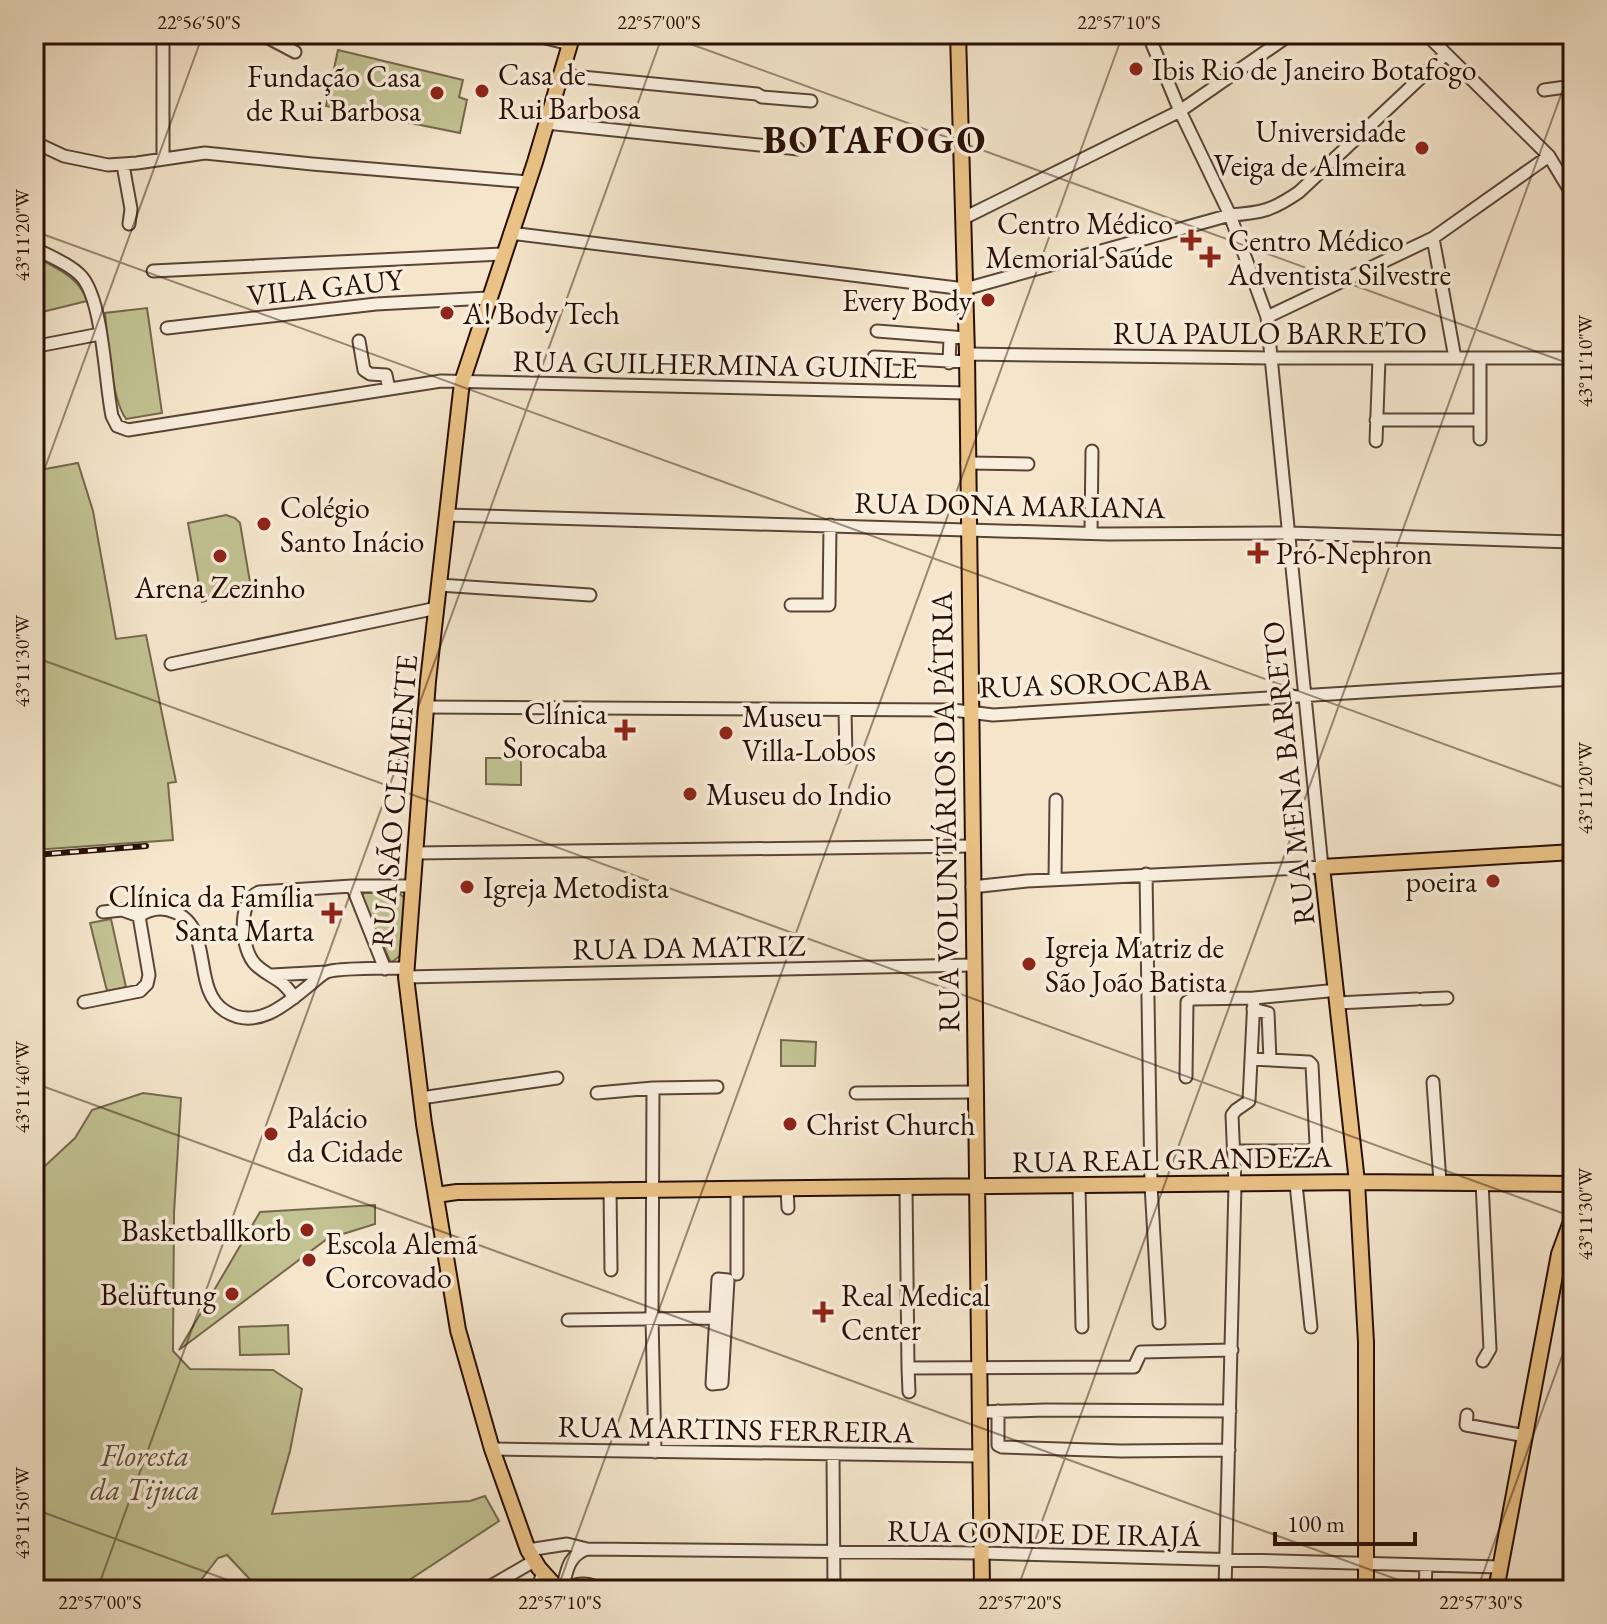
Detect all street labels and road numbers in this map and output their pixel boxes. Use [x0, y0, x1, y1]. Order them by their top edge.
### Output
street label: VILA GAUY [245, 259, 407, 315]
street label: RUA PAULO BARRETO [1113, 314, 1427, 353]
street label: RUA GUILHERMINA GUINLE [512, 341, 918, 387]
street label: RUA DONA MARIANA [854, 483, 1166, 527]
street label: RUA VOLUNTÁRIOS DA PÁTRIA [922, 591, 968, 1033]
street label: RUA MENA BARRETO [1253, 619, 1323, 927]
street label: RUA SÃO CLEMENTE [362, 653, 426, 949]
street label: RUA SOROCABA [978, 659, 1212, 707]
street label: RUA DA MATRIZ [572, 925, 806, 969]
street label: RUA REAL GRANDEZA [1012, 1137, 1333, 1181]
street label: RUA MARTINS FERREIRA [558, 1406, 915, 1452]
street label: RUA CONDE DE IRAJÁ [887, 1511, 1201, 1555]

